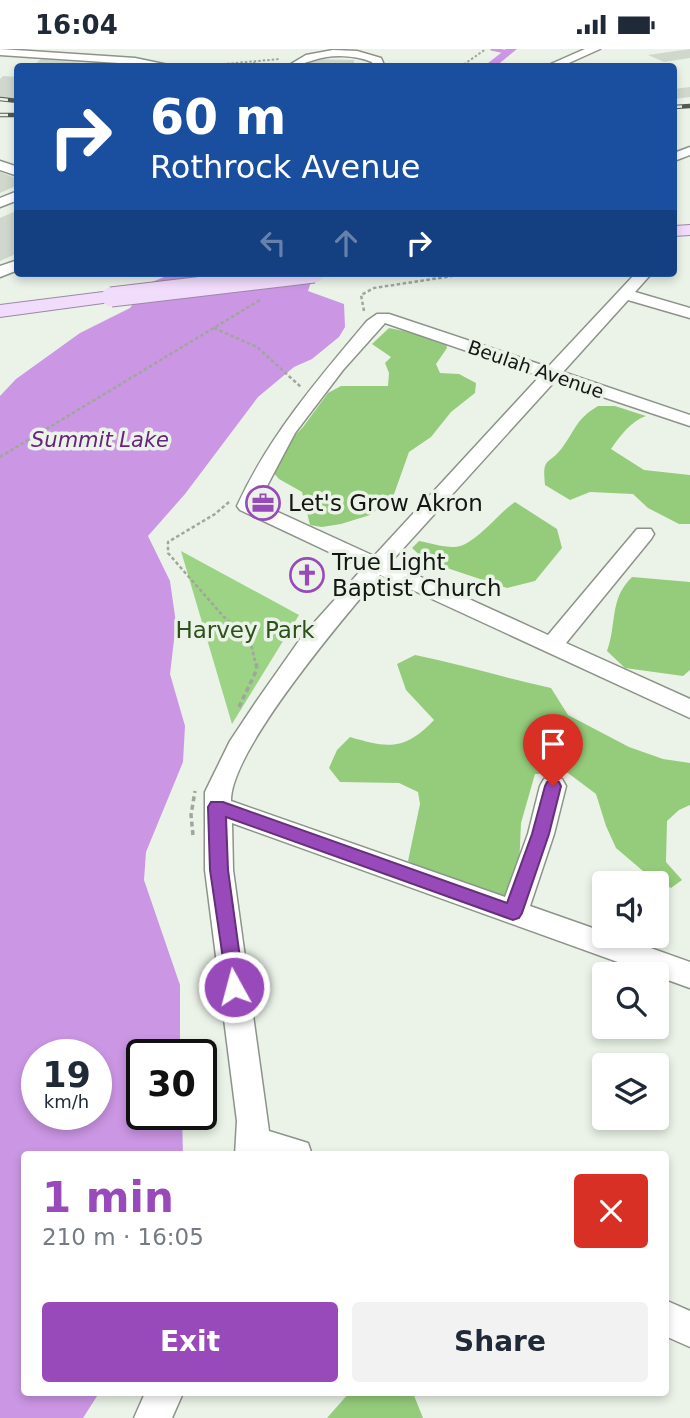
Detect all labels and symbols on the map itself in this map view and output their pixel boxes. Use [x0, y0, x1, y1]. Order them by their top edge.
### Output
street label: Beulah Avenue [465, 335, 607, 403]
water label: Summit Lake [31, 428, 169, 452]
office icon: Let's Grow Akron [244, 484, 282, 522]
place label: Let's Grow Akron [288, 490, 483, 516]
place label: True Light Baptist Church [331, 549, 502, 601]
church icon: True Light Baptist Church [288, 556, 326, 594]
park label: Harvey Park [175, 617, 315, 643]
pin [523, 714, 583, 786]
position arrow [197, 950, 271, 1024]
speed limit sign: 30 [126, 1039, 217, 1130]

